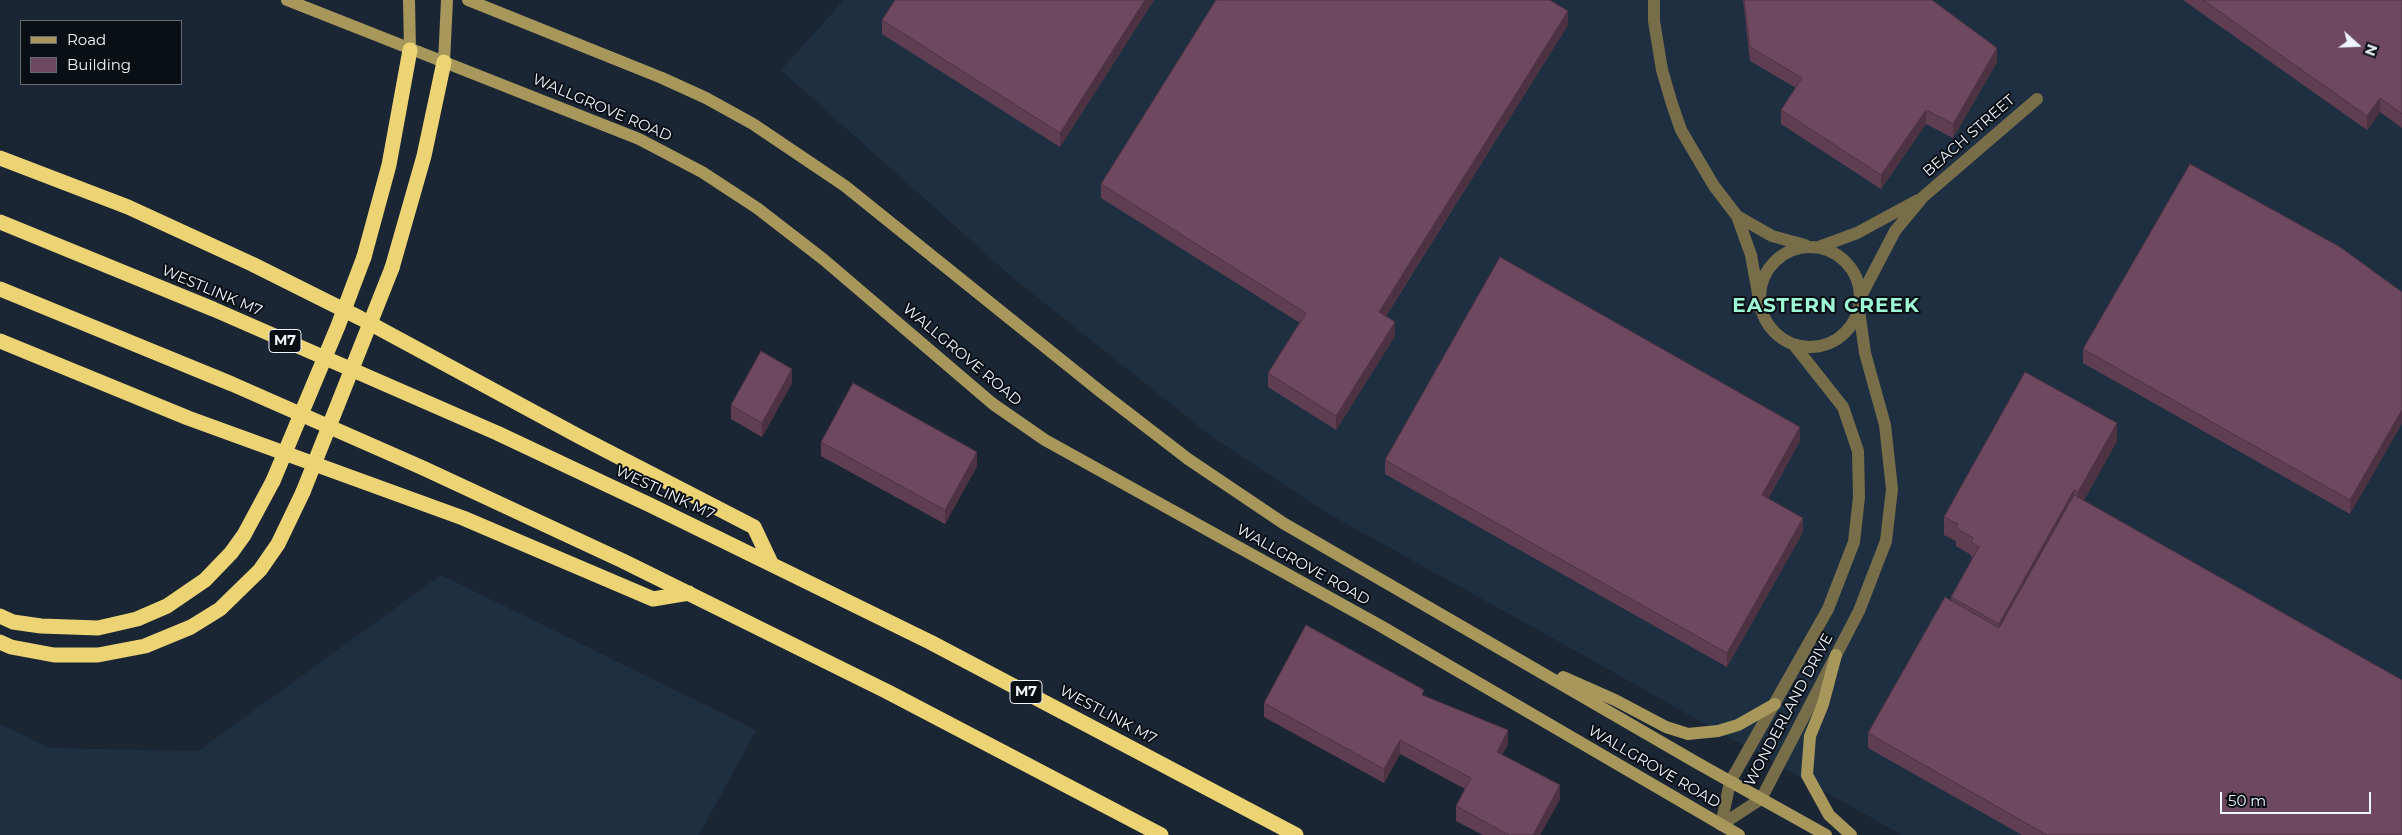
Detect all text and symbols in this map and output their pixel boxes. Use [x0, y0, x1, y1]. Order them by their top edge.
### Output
legend [20, 20, 182, 85]
north arrow [2332, 20, 2382, 70]
text: Road [67, 30, 106, 49]
text: N [2361, 42, 2381, 59]
text: Building [67, 55, 131, 74]
street label: WALLGROVE ROAD [530, 70, 674, 146]
street label: BEACH STREET [1919, 91, 2019, 181]
street label: WESTLINK M7 [159, 262, 265, 320]
district label: EASTERN CREEK [1731, 294, 1921, 318]
street label: WALLGROVE ROAD [899, 300, 1025, 410]
road number: M7 [269, 330, 301, 352]
street label: WESTLINK M7 [612, 462, 718, 524]
street label: WALLGROVE ROAD [1233, 521, 1373, 609]
street label: WONDERLAND DRIVE [1741, 631, 1837, 789]
road number: M7 [1010, 680, 1042, 704]
street label: WESTLINK M7 [1056, 682, 1160, 748]
street label: WALLGROVE ROAD [1585, 722, 1723, 812]
scale bar [2222, 782, 2373, 814]
text: 50 m [2228, 791, 2266, 810]

